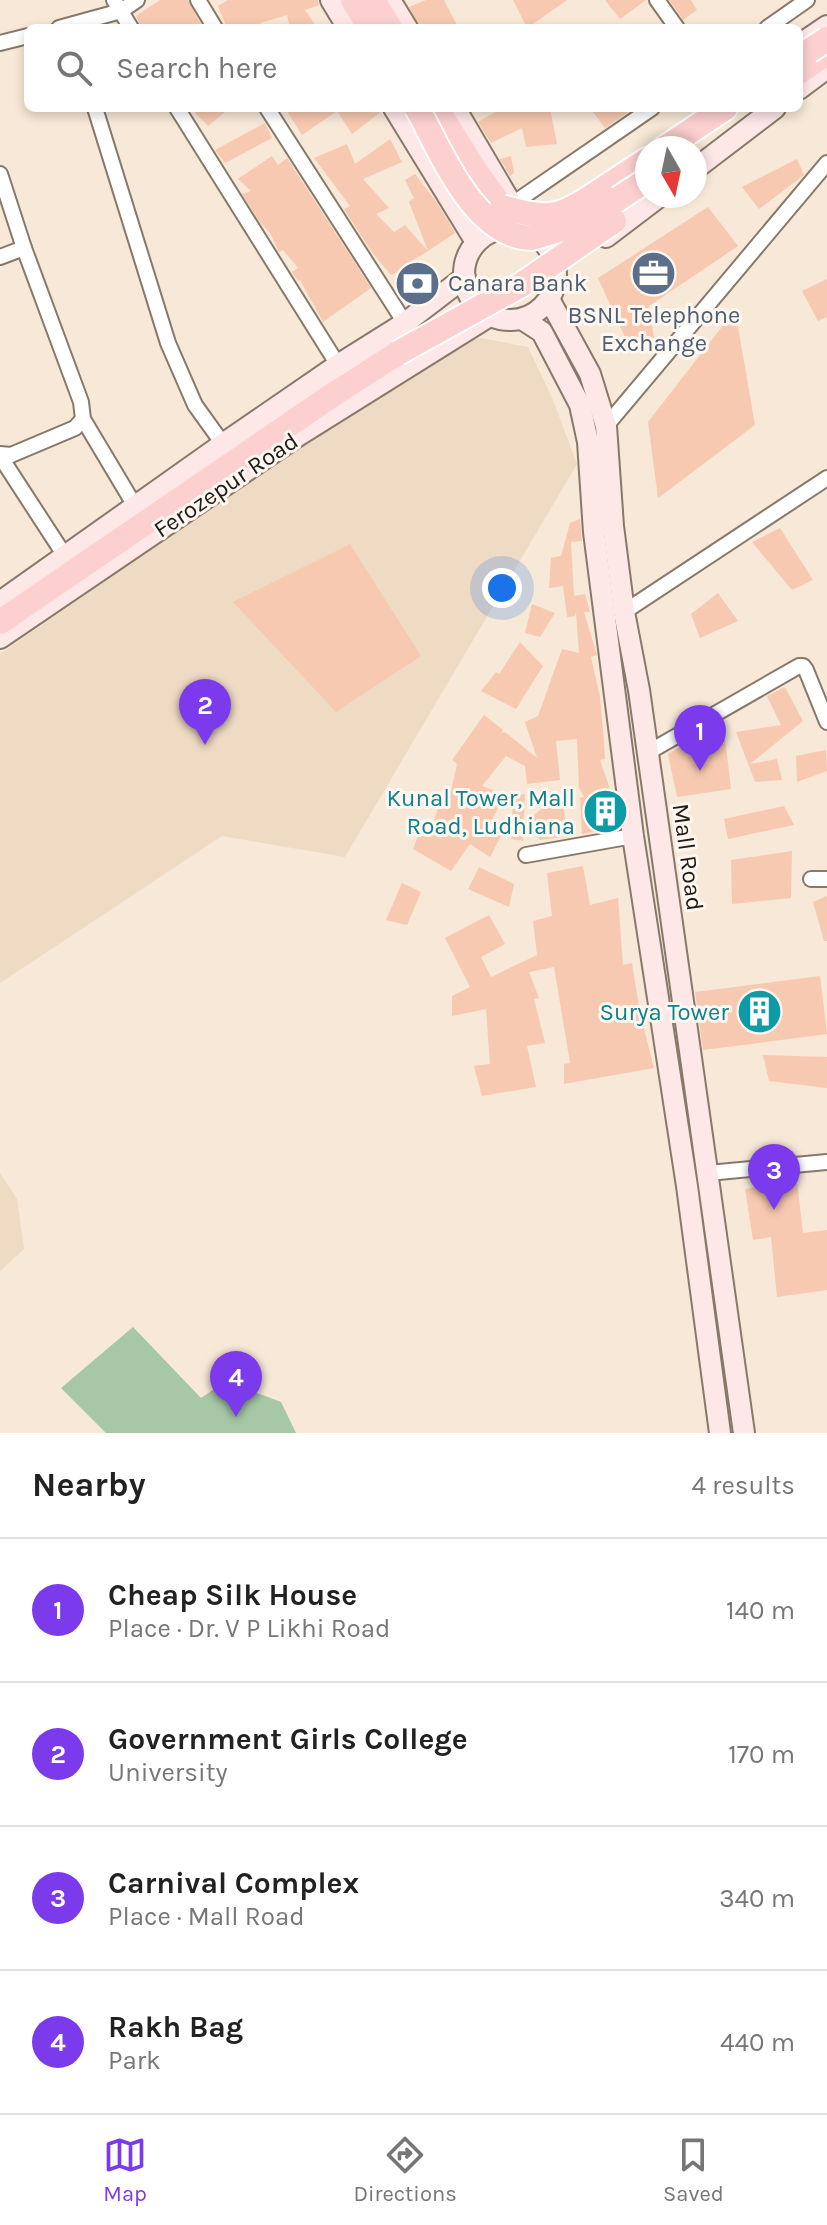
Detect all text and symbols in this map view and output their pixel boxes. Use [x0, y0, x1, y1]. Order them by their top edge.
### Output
search box [24, 24, 803, 112]
icon: search [52, 46, 96, 90]
text: Search here [116, 50, 277, 86]
north arrow [635, 136, 707, 208]
office icon: BSNL Telephone Exchange [630, 249, 678, 297]
bank icon: Canara Bank [393, 259, 441, 307]
place label: Canara Bank [448, 269, 587, 297]
place label: BSNL Telephone Exchange [568, 301, 740, 357]
street label: Ferozepur Road [149, 426, 303, 544]
your location [482, 568, 522, 608]
pin: 2 [179, 679, 231, 745]
pin: 1 [674, 705, 726, 771]
place label: Kunal Tower, Mall Road, Ludhiana [386, 784, 575, 840]
building icon: Kunal Tower, Mall Road, Ludhiana [582, 788, 630, 836]
street label: Mall Road [667, 802, 709, 912]
building icon: Surya Tower [736, 988, 784, 1036]
place label: Surya Tower [600, 998, 729, 1026]
pin: 3 [748, 1144, 800, 1210]
pin: 4 [210, 1351, 262, 1417]
text: Nearby [32, 1465, 146, 1505]
text: 4 results [691, 1470, 795, 1501]
text: Cheap Silk House [108, 1577, 357, 1613]
text: 1 [53, 1595, 63, 1626]
text: 140 m [726, 1595, 795, 1626]
text: Place · Dr. V P Likhi Road [108, 1613, 391, 1644]
text: Government Girls College [108, 1721, 468, 1757]
text: 2 [50, 1739, 66, 1770]
text: 170 m [728, 1739, 795, 1770]
text: University [108, 1757, 228, 1788]
text: Carnival Complex [108, 1865, 359, 1901]
text: 3 [50, 1883, 66, 1914]
text: 340 m [719, 1883, 795, 1914]
text: Place · Mall Road [108, 1901, 305, 1932]
text: Rakh Bag [108, 2009, 243, 2045]
text: 4 [50, 2027, 66, 2058]
text: 440 m [720, 2027, 795, 2058]
text: Park [108, 2045, 161, 2076]
tab: Map [103, 2133, 147, 2207]
tab: Directions [353, 2133, 457, 2207]
tab: Saved [663, 2133, 724, 2207]

